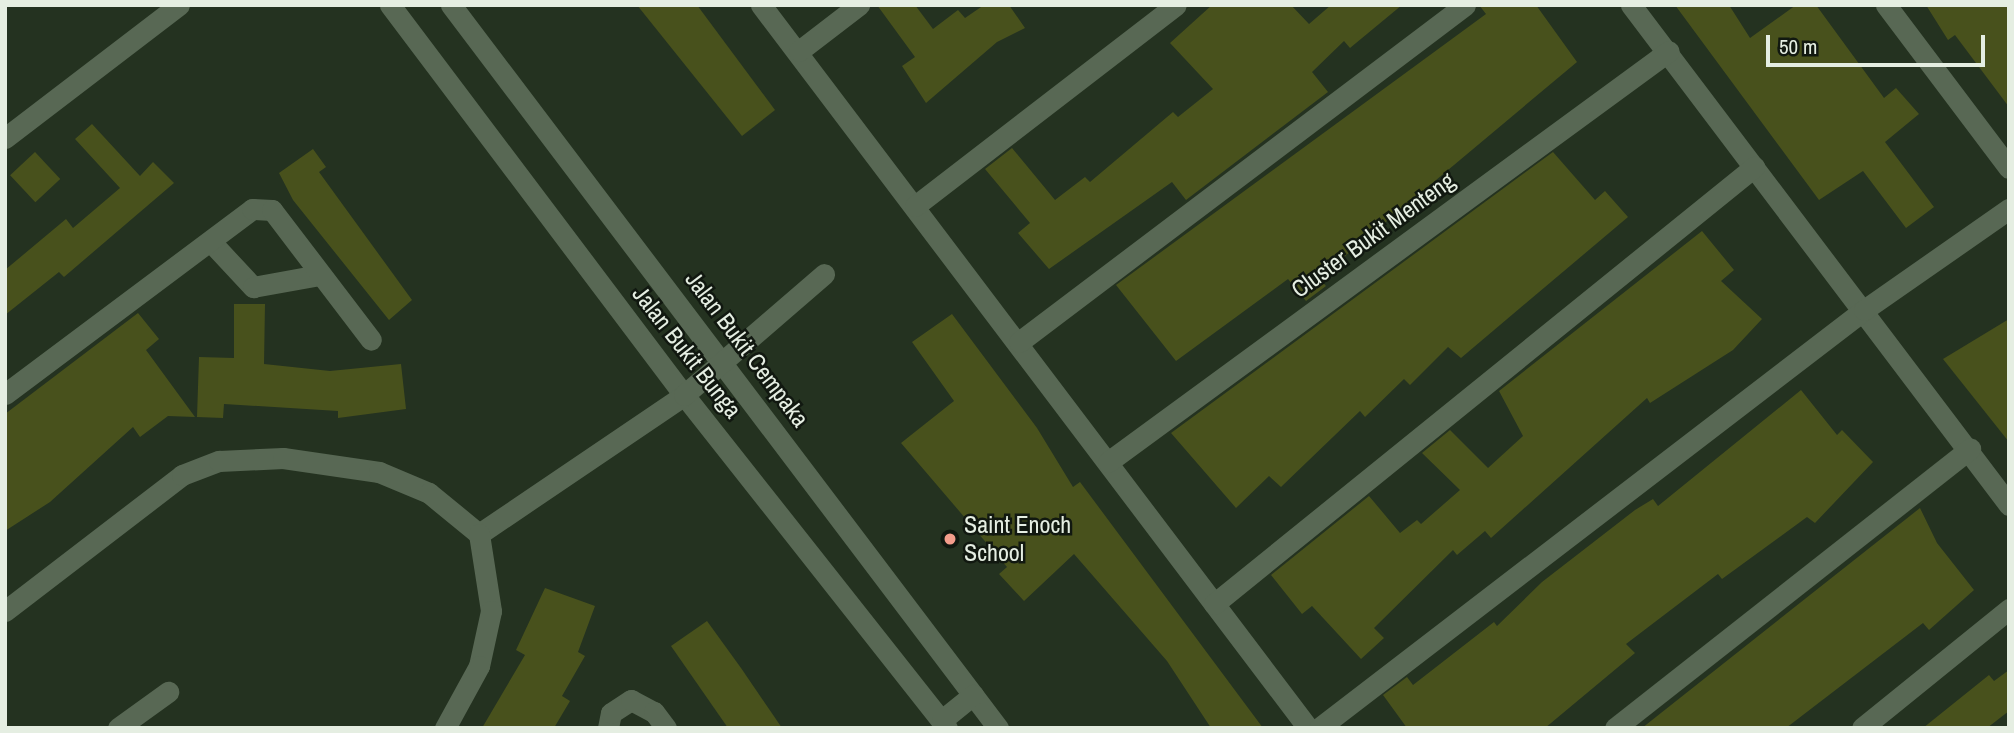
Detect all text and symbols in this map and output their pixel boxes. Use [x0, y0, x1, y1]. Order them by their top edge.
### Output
scale bar [1769, 21, 1988, 65]
text: 50 m [1779, 32, 1817, 61]
street label: Cluster Bukit Menteng [1286, 166, 1460, 304]
street label: Jalan Bukit Cempaka [679, 266, 815, 432]
street label: Jalan Bukit Bunga [626, 280, 748, 424]
place label: Saint Enoch School [964, 511, 1071, 567]
marker: Saint Enoch School [942, 531, 958, 547]

